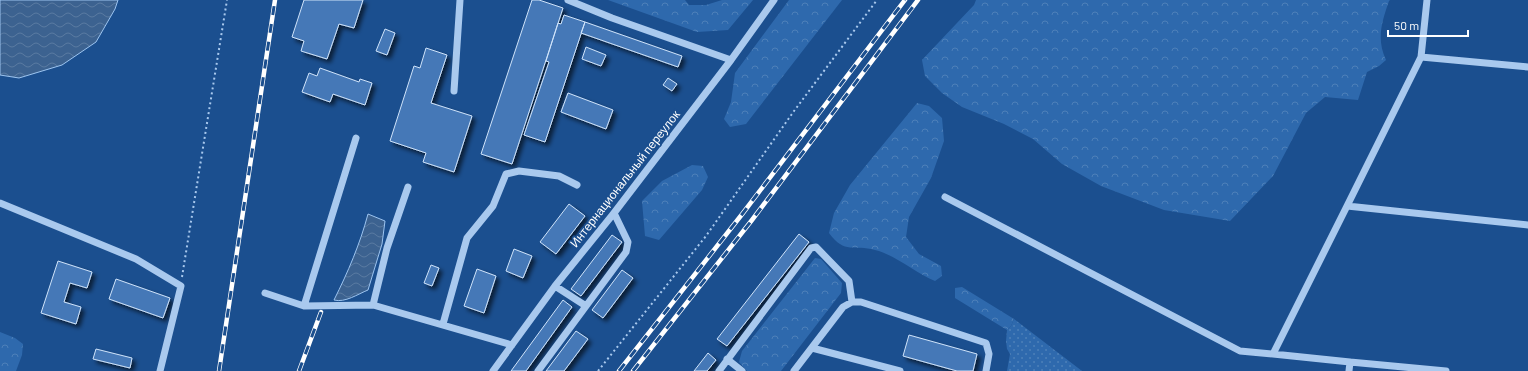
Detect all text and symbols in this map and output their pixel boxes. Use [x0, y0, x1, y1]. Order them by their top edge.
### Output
scale bar [1388, 12, 1468, 38]
text: 50 m [1394, 18, 1419, 32]
street label: Интернациональный переулок [566, 107, 683, 250]

